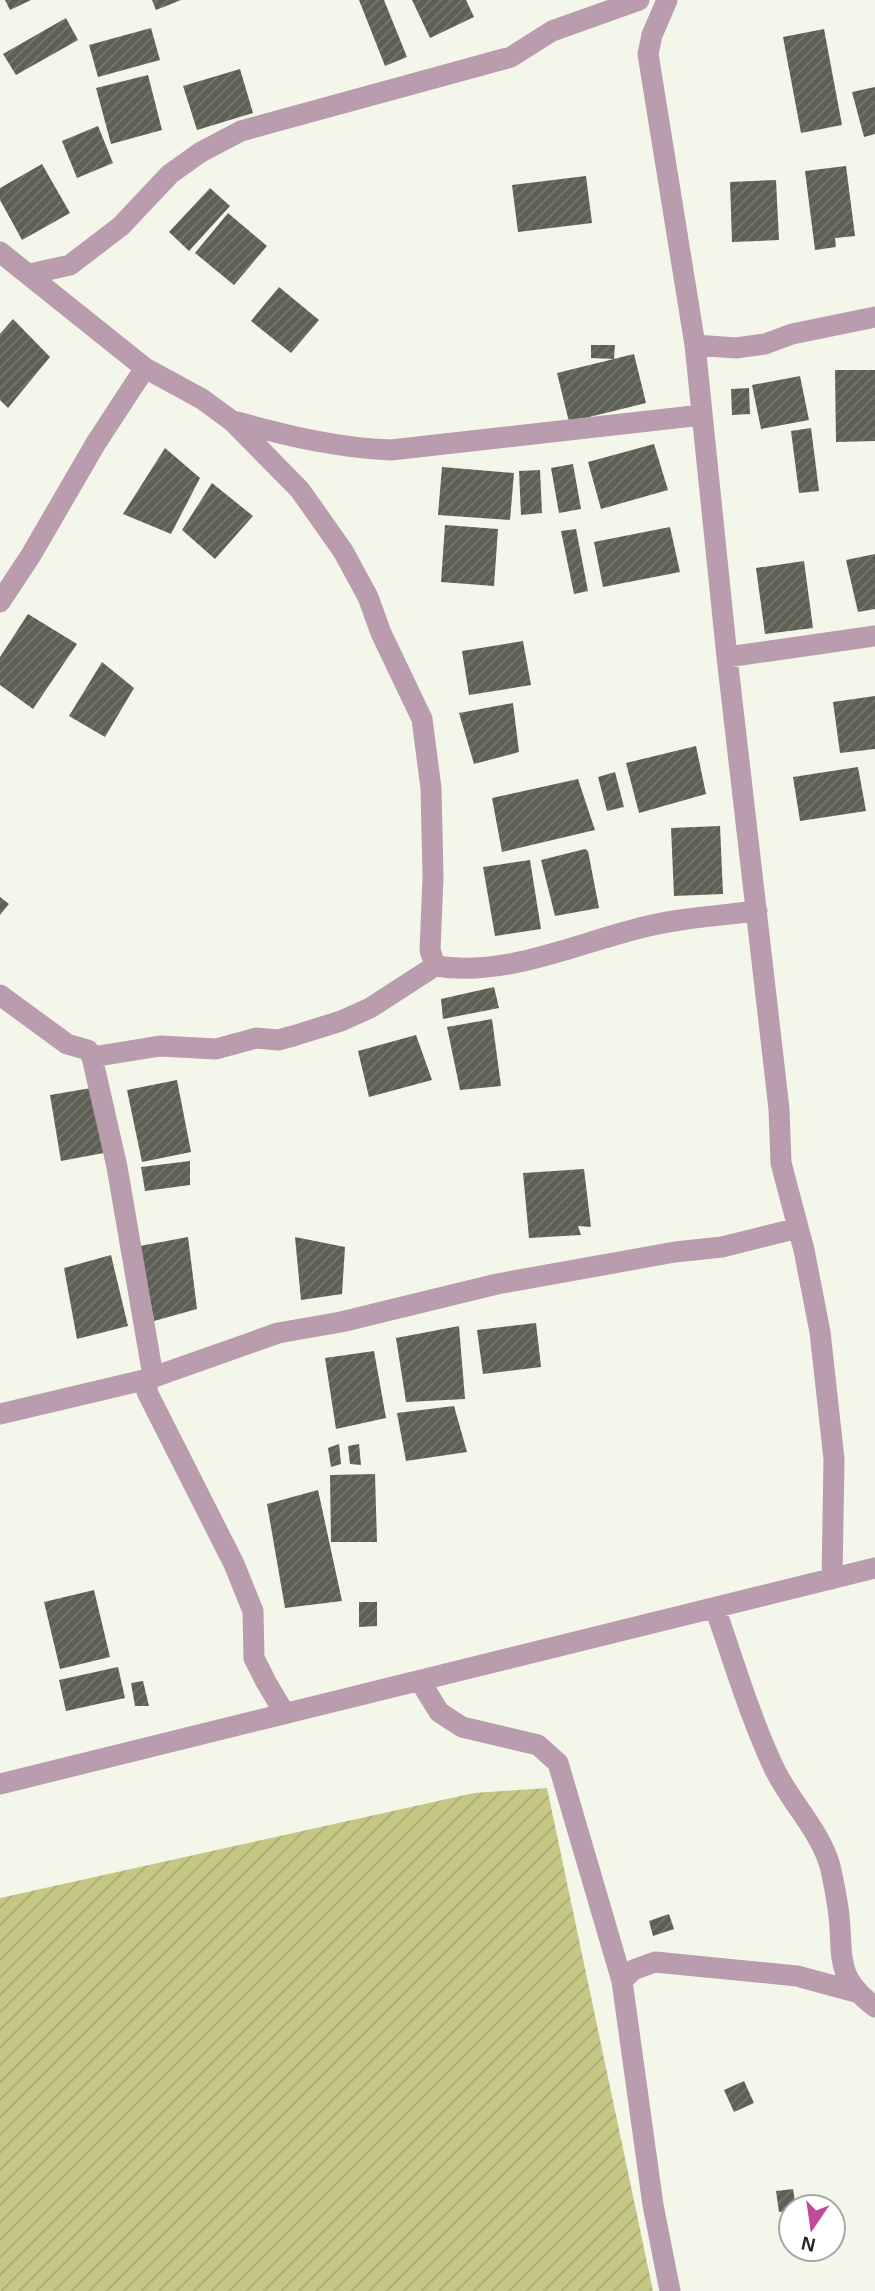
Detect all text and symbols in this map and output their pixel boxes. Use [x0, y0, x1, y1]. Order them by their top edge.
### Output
north arrow [777, 2193, 847, 2263]
text: N [799, 2232, 817, 2256]

